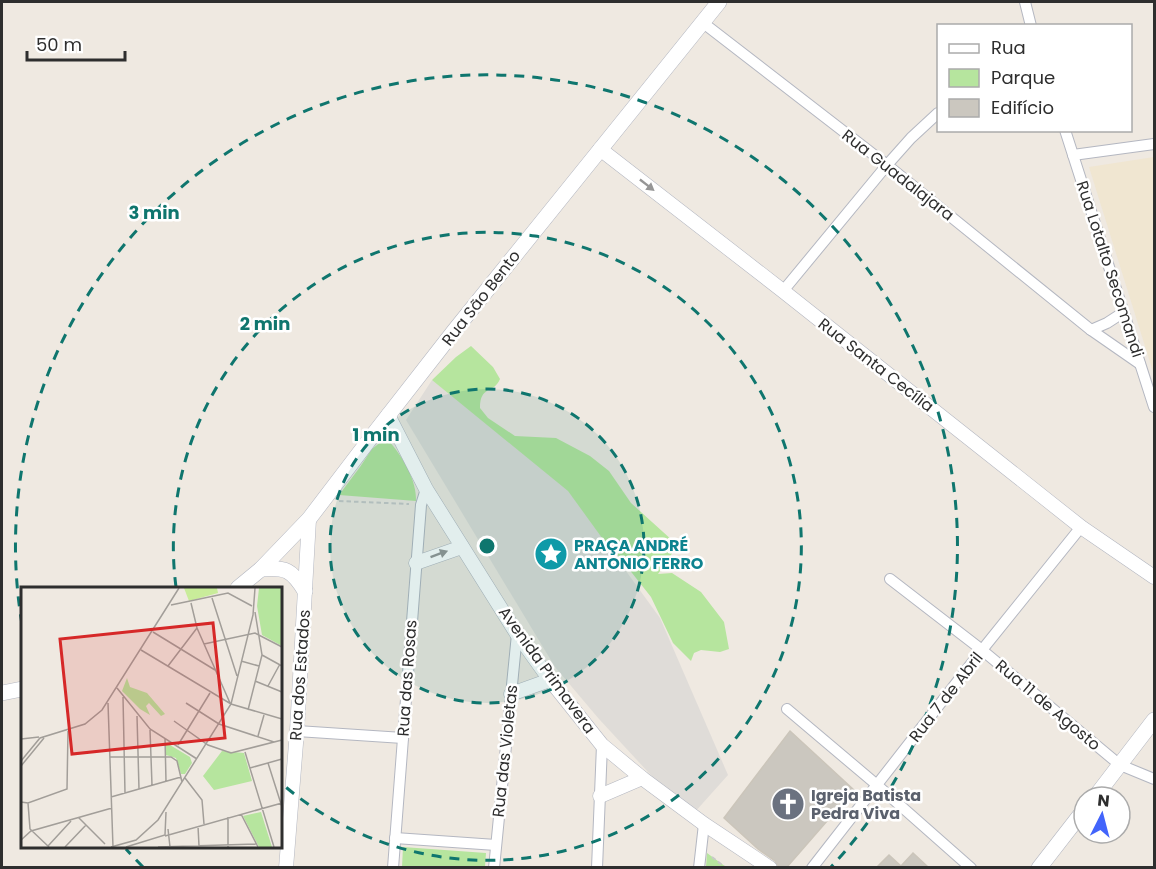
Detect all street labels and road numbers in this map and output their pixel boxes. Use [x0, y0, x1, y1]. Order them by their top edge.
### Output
street label: Rua Guadalajara [837, 124, 959, 226]
street label: Rua Lotalto Secomandi [1071, 178, 1149, 360]
street label: Rua São Bento [436, 245, 526, 351]
street label: Rua Santa Cecília [813, 313, 939, 417]
street label: Avenida Primavera [493, 602, 601, 738]
street label: Rua dos Estados [284, 609, 316, 741]
street label: Rua das Rosas [391, 619, 423, 737]
street label: Rua 7 de Abril [904, 647, 988, 747]
street label: Rua 11 de Agosto [990, 654, 1106, 756]
street label: Rua das Violetas [487, 684, 523, 818]

